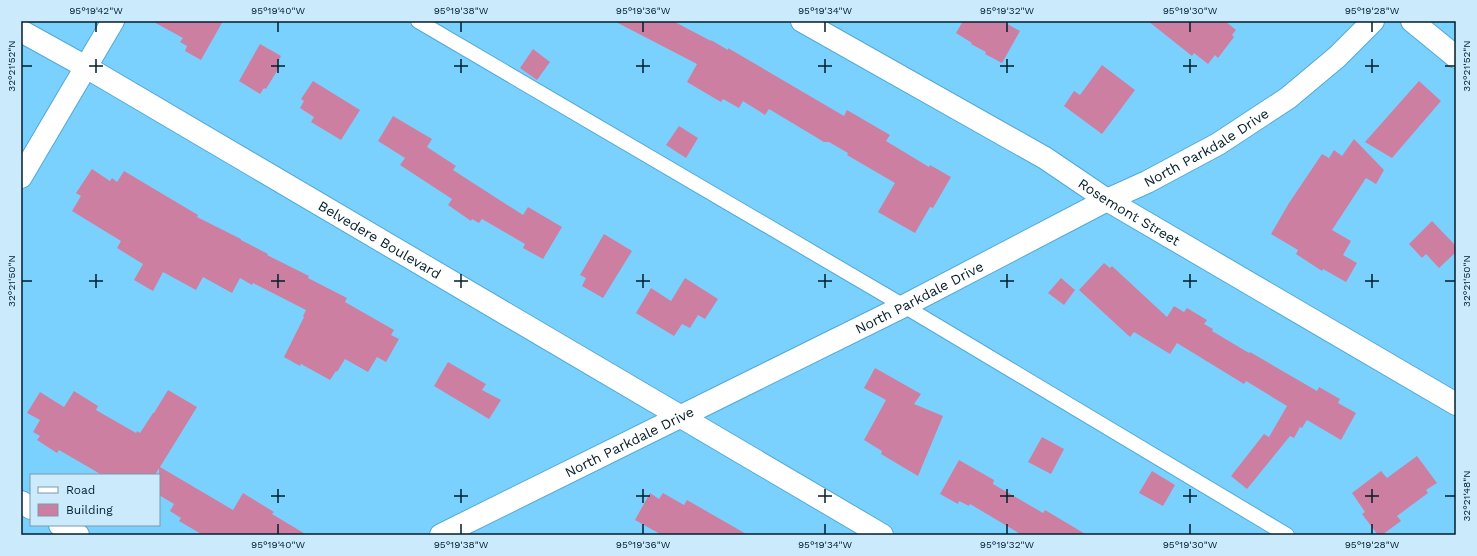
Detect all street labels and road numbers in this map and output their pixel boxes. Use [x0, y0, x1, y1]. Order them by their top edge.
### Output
street label: North Parkdale Drive [1141, 105, 1272, 190]
street label: Rosemont Street [1075, 175, 1183, 249]
street label: Belvedere Boulevard [315, 197, 444, 282]
street label: North Parkdale Drive [853, 258, 986, 337]
street label: North Parkdale Drive [562, 403, 696, 481]

